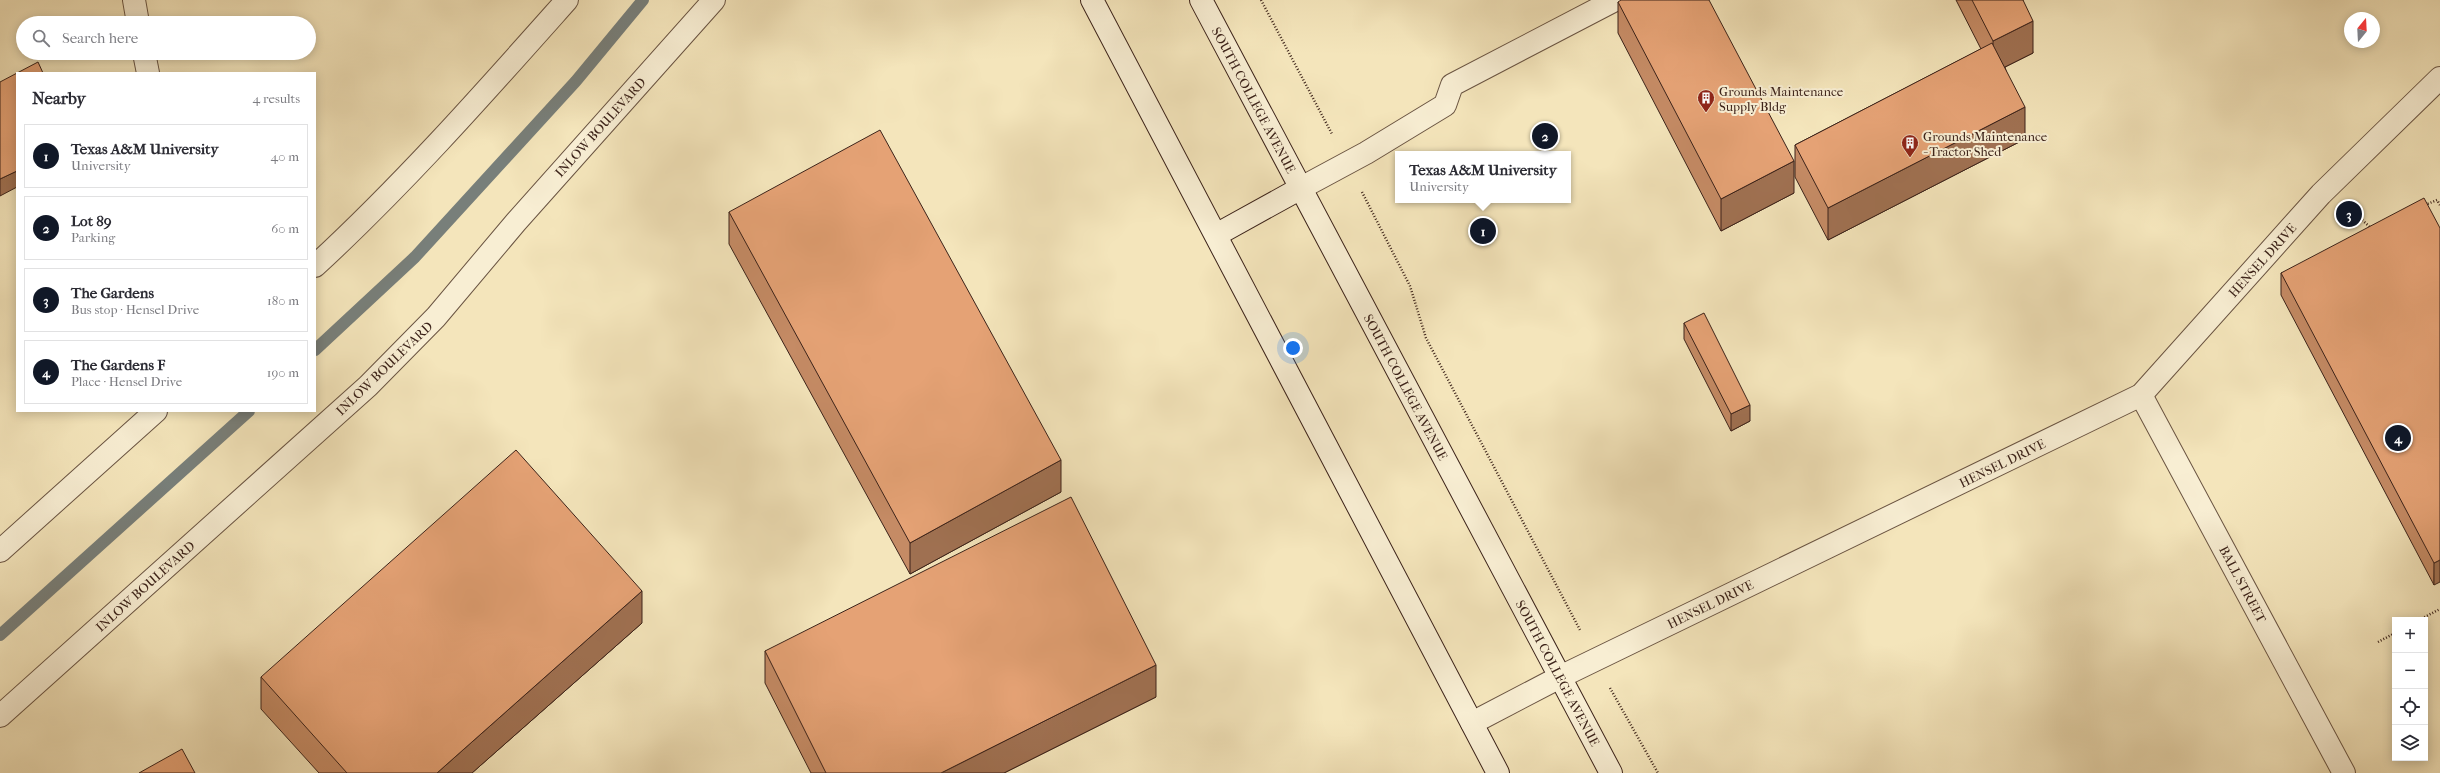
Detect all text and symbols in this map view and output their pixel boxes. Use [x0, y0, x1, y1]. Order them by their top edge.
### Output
north arrow [2344, 12, 2380, 48]
search box [16, 16, 316, 60]
street label: SOUTH COLLEGE AVENUE [1209, 25, 1298, 176]
icon: search [30, 27, 52, 49]
text: Search here [62, 29, 138, 47]
street label: INLOW BOULEVARD [552, 75, 649, 180]
place label: Grounds Maintenance Supply Bldg [1719, 84, 1844, 114]
text: Nearby [32, 88, 86, 108]
building icon: Grounds Maintenance Supply Bldg [1696, 88, 1716, 113]
text: 4 results [253, 91, 300, 106]
pin: 2 [1532, 121, 1558, 151]
place label: Grounds Maintenance - Tractor Shed [1923, 129, 2048, 159]
building icon: Grounds Maintenance - Tractor Shed [1900, 133, 1920, 158]
text: Texas A&M University [71, 140, 218, 158]
text: 1 [44, 149, 48, 164]
text: 40 m [271, 149, 299, 164]
popup [1395, 151, 1571, 203]
text: University [71, 158, 131, 173]
text: Texas A&M University [1409, 161, 1557, 179]
text: University [1409, 179, 1469, 194]
pin: 3 [2336, 199, 2362, 229]
text: Lot 89 [71, 212, 112, 230]
pin: 1 [1470, 216, 1496, 246]
street label: HENSEL DRIVE [2225, 220, 2299, 300]
text: 2 [43, 221, 49, 236]
text: 60 m [271, 221, 299, 236]
text: Parking [71, 230, 115, 245]
text: The Gardens [71, 284, 154, 302]
text: 3 [43, 293, 49, 308]
text: 180 m [267, 293, 299, 308]
text: Bus stop · Hensel Drive [71, 302, 199, 317]
street label: SOUTH COLLEGE AVENUE [1361, 312, 1450, 463]
street label: INLOW BOULEVARD [333, 318, 436, 418]
your location [1283, 338, 1303, 358]
text: The Gardens F [71, 356, 165, 374]
text: 4 [42, 365, 50, 380]
text: 190 m [267, 365, 299, 380]
text: Place · Hensel Drive [71, 374, 182, 389]
pin: 4 [2385, 423, 2411, 453]
street label: HENSEL DRIVE [1957, 436, 2048, 491]
street label: INLOW BOULEVARD [93, 538, 198, 635]
street label: BALL STREET [2216, 543, 2269, 625]
street label: HENSEL DRIVE [1665, 577, 1756, 632]
street label: SOUTH COLLEGE AVENUE [1513, 598, 1602, 749]
map controls [2392, 617, 2428, 761]
button: + [2392, 617, 2428, 653]
button: − [2392, 653, 2428, 689]
button: locate [2392, 689, 2428, 725]
button: layers [2392, 725, 2428, 761]

